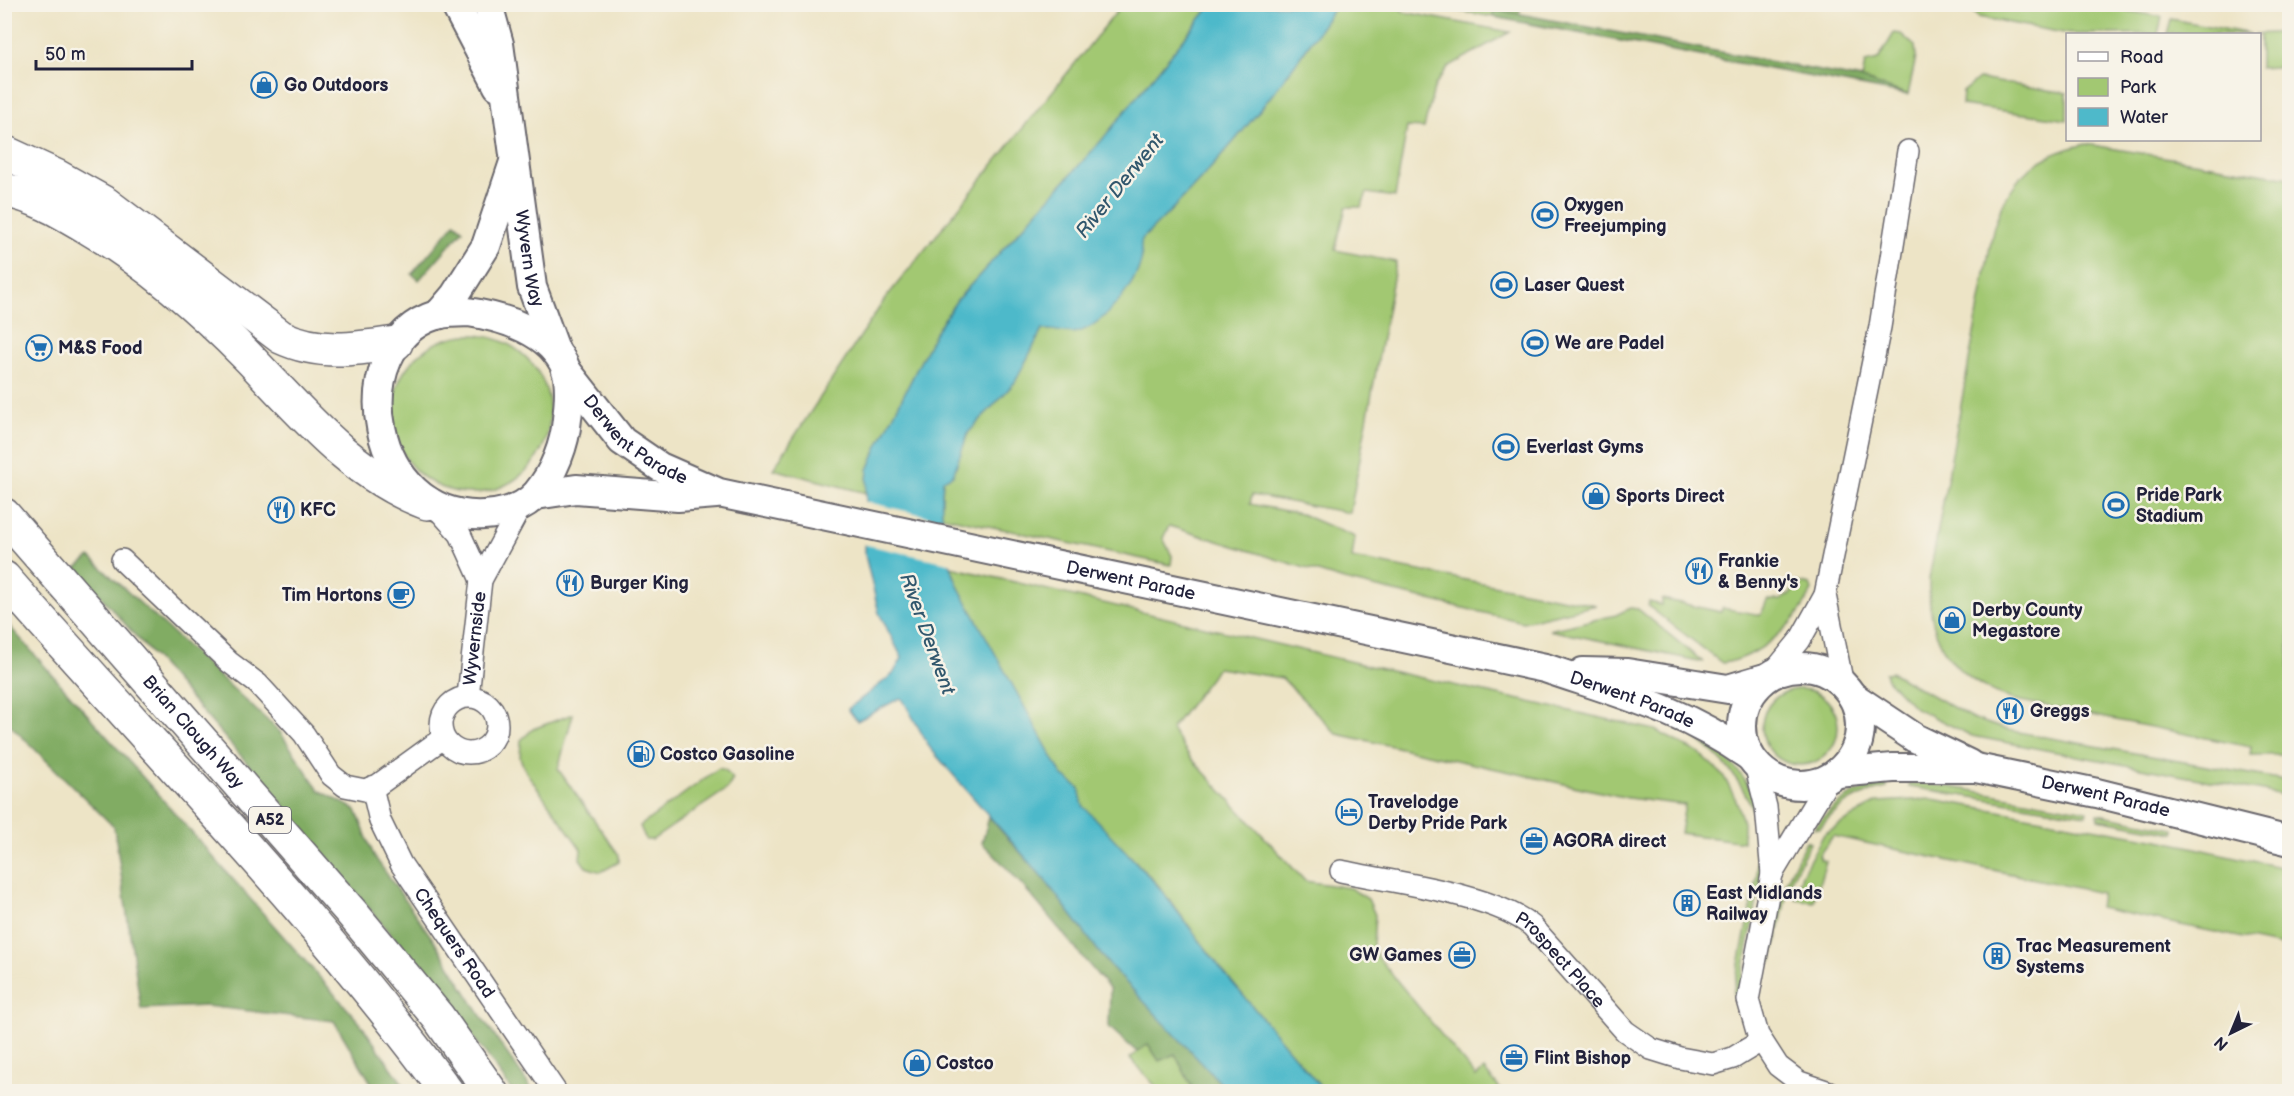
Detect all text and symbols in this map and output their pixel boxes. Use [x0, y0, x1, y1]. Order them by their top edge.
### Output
scale bar [36, 33, 192, 71]
legend [2066, 33, 2261, 141]
text: 50 m [45, 44, 86, 65]
text: Road [2120, 47, 2164, 68]
shop icon: Go Outdoors [249, 70, 279, 100]
place label: Go Outdoors [284, 75, 389, 96]
text: Park [2120, 77, 2156, 98]
text: Water [2120, 107, 2168, 128]
water label: River Derwent [1071, 128, 1170, 243]
place label: Oxygen Freejumping [1564, 195, 1666, 237]
sports icon: Oxygen Freejumping [1530, 200, 1560, 230]
street label: Wyvern Way [511, 208, 549, 311]
sports icon: Laser Quest [1489, 270, 1519, 300]
place label: Laser Quest [1524, 275, 1625, 296]
sports icon: We are Padel [1520, 328, 1550, 358]
supermarket icon: M&S Food [24, 333, 54, 363]
place label: We are Padel [1555, 333, 1664, 354]
place label: M&S Food [58, 338, 143, 359]
street label: Derwent Parade [579, 390, 691, 489]
sports icon: Everlast Gyms [1491, 432, 1521, 462]
place label: Everlast Gyms [1526, 437, 1644, 458]
shop icon: Sports Direct [1581, 481, 1611, 511]
place label: Pride Park Stadium [2136, 485, 2223, 527]
place label: Sports Direct [1616, 486, 1725, 507]
sports icon: Pride Park Stadium [2101, 490, 2131, 520]
restaurant icon: KFC [266, 495, 296, 525]
place label: KFC [300, 500, 336, 521]
place label: Frankie & Benny's [1718, 551, 1798, 593]
street label: Derwent Parade [1064, 556, 1198, 604]
restaurant icon: Frankie & Benny's [1684, 556, 1714, 586]
restaurant icon: Burger King [555, 568, 585, 598]
water label: River Derwent [894, 570, 960, 699]
place label: Burger King [590, 573, 689, 594]
cafe icon: Tim Hortons [386, 580, 416, 610]
place label: Tim Hortons [282, 585, 382, 606]
street label: Wyvernside [459, 590, 490, 686]
place label: Derby County Megastore [1972, 600, 2083, 642]
shop icon: Derby County Megastore [1937, 605, 1967, 635]
street label: Derwent Parade [1567, 667, 1698, 733]
street label: Brian Clough Way [138, 671, 249, 793]
restaurant icon: Greggs [1995, 696, 2025, 726]
place label: Greggs [2030, 701, 2090, 722]
fuel station icon: Costco Gasoline [626, 739, 656, 769]
place label: Costco Gasoline [660, 744, 795, 765]
street label: Derwent Parade [2040, 771, 2173, 821]
place label: Travelodge Derby Pride Park [1368, 792, 1508, 834]
hotel icon: Travelodge Derby Pride Park [1334, 797, 1364, 827]
road number: A52 [249, 807, 291, 833]
office icon: AGORA direct [1519, 826, 1549, 856]
place label: AGORA direct [1552, 831, 1666, 852]
place label: East Midlands Railway [1706, 883, 1822, 925]
street label: Chequers Road [410, 884, 499, 1002]
building icon: East Midlands Railway [1672, 888, 1702, 918]
street label: Prospect Place [1512, 907, 1610, 1012]
place label: Trac Measurement Systems [2016, 936, 2171, 978]
office icon: GW Games [1447, 940, 1477, 970]
building icon: Trac Measurement Systems [1982, 941, 2012, 971]
place label: GW Games [1349, 945, 1442, 966]
north arrow [2201, 1003, 2261, 1063]
text: N [2211, 1032, 2233, 1054]
office icon: Flint Bishop [1499, 1043, 1529, 1073]
shop icon: Costco [902, 1048, 932, 1078]
place label: Flint Bishop [1534, 1048, 1631, 1069]
place label: Costco [936, 1053, 994, 1074]

